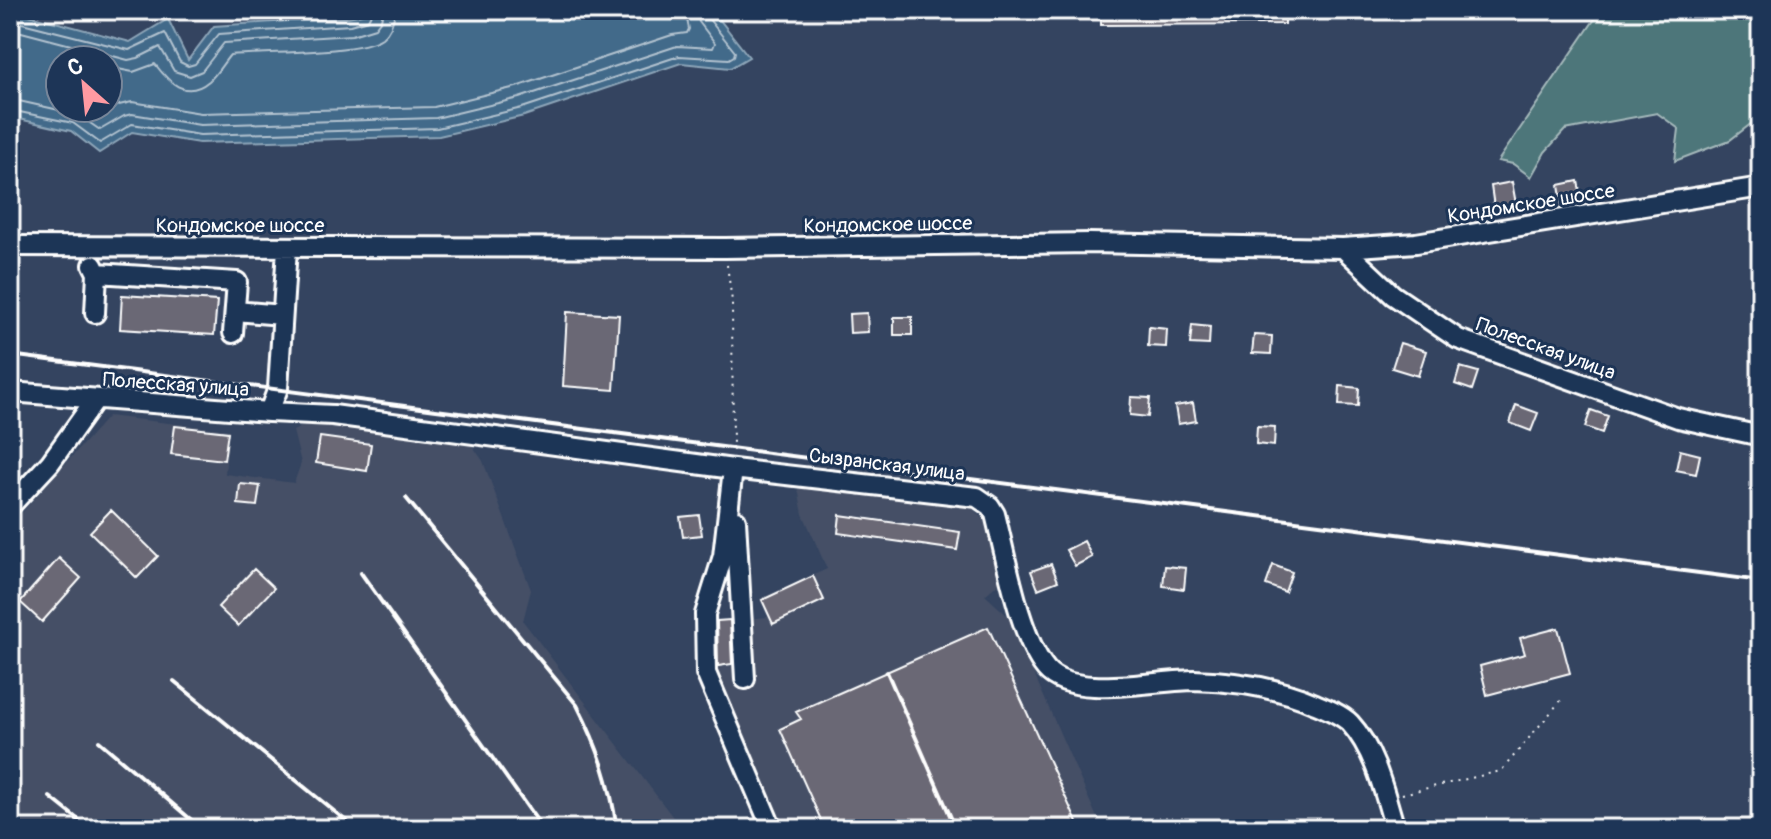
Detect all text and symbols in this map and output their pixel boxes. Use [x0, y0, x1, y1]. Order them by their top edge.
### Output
north arrow [44, 44, 124, 124]
text: С [63, 51, 88, 83]
street label: Кондомское шоссе [1446, 178, 1616, 229]
street label: Кондомское шоссе [803, 211, 973, 238]
street label: Кондомское шоссе [156, 213, 324, 238]
street label: Полесская улица [1473, 312, 1619, 385]
street label: Полесская улица [102, 367, 250, 402]
street label: Сызранская улица [808, 443, 966, 486]

